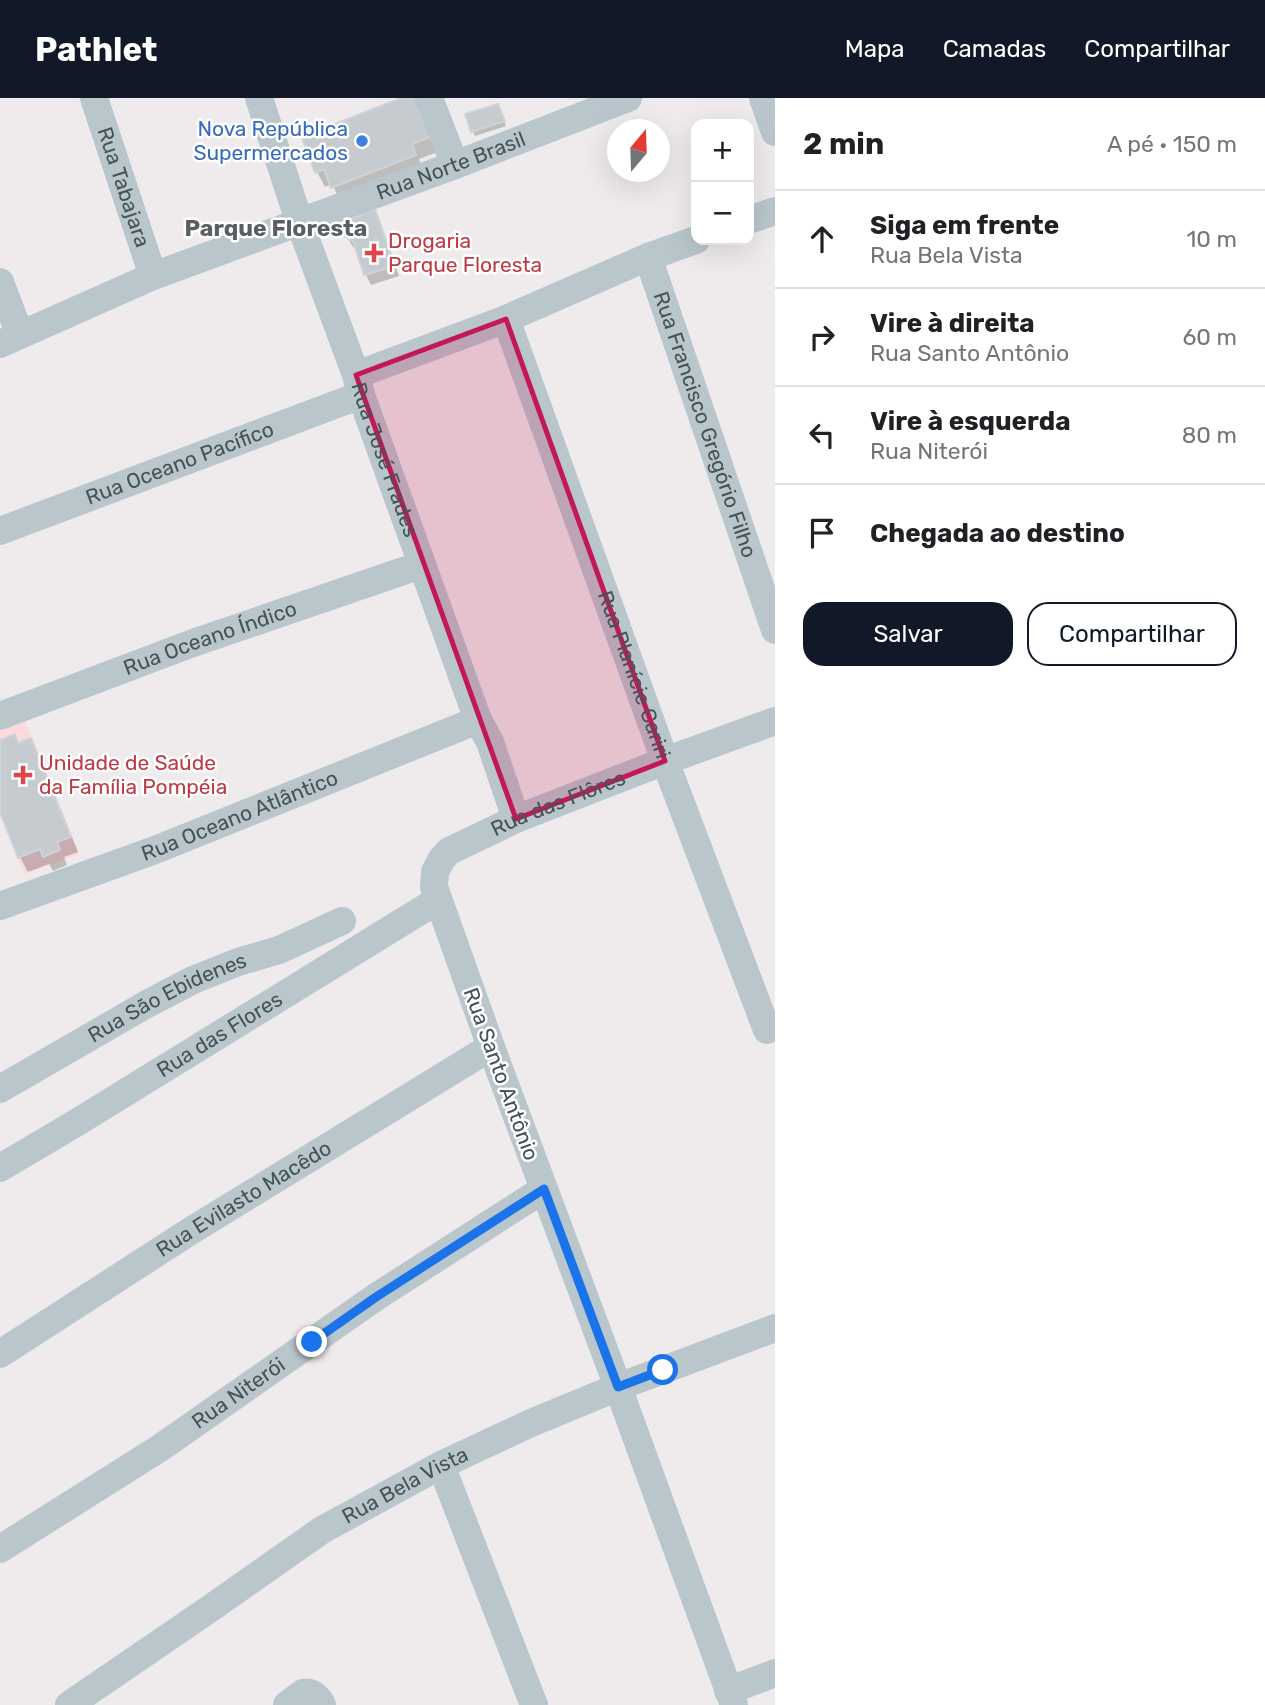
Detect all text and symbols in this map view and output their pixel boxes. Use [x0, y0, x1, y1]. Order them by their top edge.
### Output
text: Pathlet [35, 30, 158, 69]
text: Mapa [845, 35, 905, 63]
text: Camadas [943, 35, 1046, 63]
text: Compartilhar [1084, 35, 1230, 63]
place label: Nova República Supermercados [193, 116, 348, 165]
north arrow [607, 119, 670, 182]
map controls [691, 119, 754, 245]
button: + [691, 119, 754, 182]
street label: Rua Tabajara [93, 124, 156, 250]
street label: Rua Norte Brasil [373, 126, 529, 205]
text: 2 min [803, 126, 884, 162]
text: A pé · 150 m [1107, 130, 1237, 158]
marker: Nova República Supermercados [354, 133, 370, 149]
button: − [691, 182, 754, 245]
text: Siga em frente [870, 210, 1059, 241]
district label: Parque Floresta [185, 214, 367, 242]
icon: ahead [803, 220, 841, 258]
text: 10 m [1186, 225, 1237, 253]
place label: Drogaria Parque Floresta [388, 228, 542, 277]
text: Rua Bela Vista [870, 241, 1023, 269]
marker: Drogaria Parque Floresta [366, 245, 382, 261]
street label: Rua Francisco Gregório Filho [649, 288, 762, 561]
text: Vire à direita [870, 308, 1035, 339]
icon: right [803, 318, 841, 356]
text: 60 m [1182, 323, 1237, 351]
text: Rua Santo Antônio [870, 339, 1069, 367]
street label: Rua José Frades [346, 380, 424, 540]
text: Vire à esquerda [870, 406, 1071, 437]
street label: Rua Oceano Pacífico [82, 416, 277, 510]
icon: left [803, 416, 841, 454]
text: 80 m [1182, 421, 1237, 449]
text: Rua Niterói [870, 437, 988, 465]
icon: arrive [803, 514, 841, 552]
text: Chegada ao destino [870, 518, 1125, 549]
street label: Rua Planície Cariri [593, 587, 676, 762]
street label: Rua Oceano Índico [120, 596, 300, 680]
button: Salvar [803, 602, 1013, 666]
button: Compartilhar [1027, 602, 1237, 666]
place label: Unidade de Saúde da Família Pompéia [39, 750, 227, 799]
marker: Unidade de Saúde da Família Pompéia [13, 765, 33, 785]
street label: Rua Oceano Atlântico [138, 765, 341, 866]
street label: Rua das Flôres [487, 765, 629, 841]
street label: Rua São Ebidenes [83, 947, 249, 1048]
street label: Rua Santo Antônio [459, 984, 544, 1164]
street label: Rua das Flores [152, 986, 287, 1082]
street label: Rua Evilasto Macêdo [151, 1135, 336, 1262]
route end [296, 1326, 327, 1357]
street label: Rua Niterói [187, 1352, 290, 1434]
route start [647, 1354, 678, 1385]
street label: Rua Bela Vista [337, 1441, 472, 1529]

